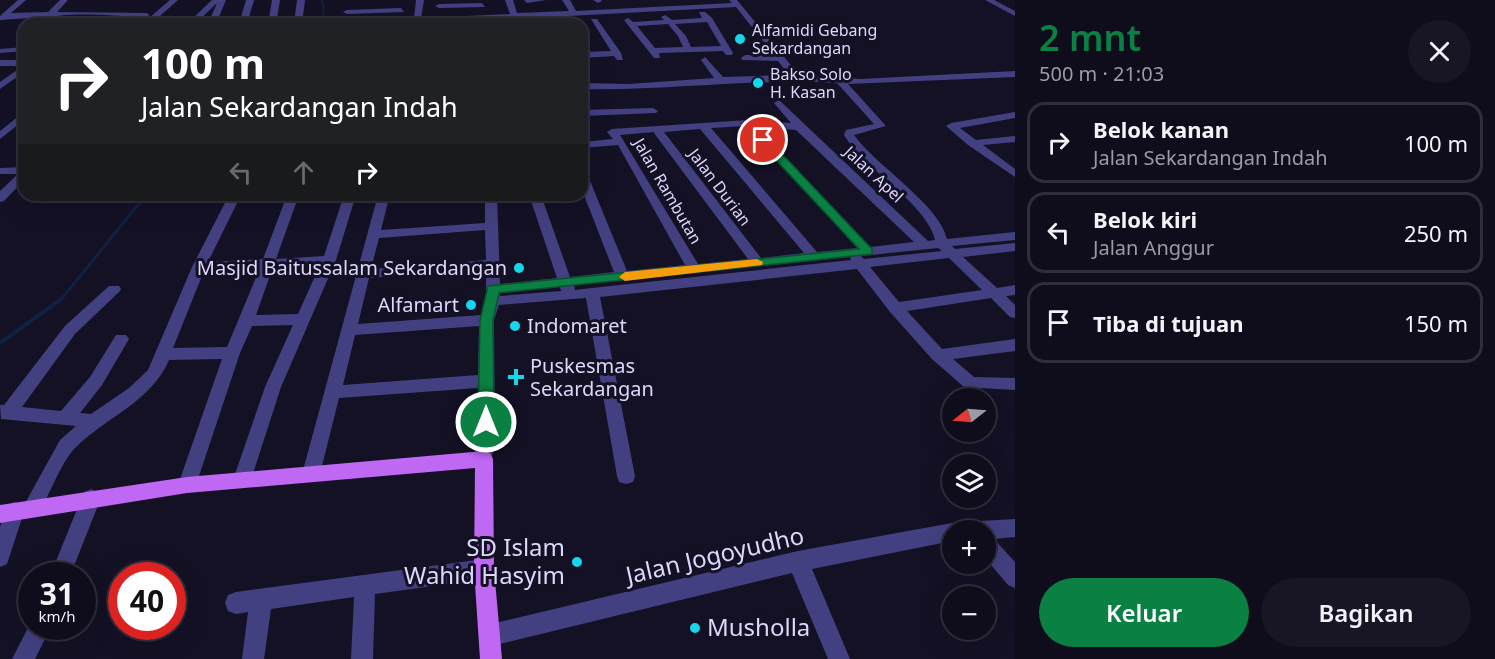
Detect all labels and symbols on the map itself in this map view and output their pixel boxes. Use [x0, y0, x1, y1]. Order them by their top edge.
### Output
place label: Alfamidi Gebang Sekardangan [752, 19, 877, 59]
marker: Alfamidi Gebang Sekardangan [733, 32, 747, 46]
place label: Bakso Solo H. Kasan [770, 63, 852, 103]
marker: Bakso Solo H. Kasan [751, 76, 765, 90]
pin [737, 114, 788, 165]
street label: Jalan Rambutan [628, 132, 707, 248]
street label: Jalan Apel [838, 139, 908, 207]
street label: Jalan Durian [682, 142, 756, 230]
place label: Masjid Baitussalam Sekardangan [197, 254, 507, 281]
marker: Masjid Baitussalam Sekardangan [512, 261, 526, 275]
place label: Alfamart [378, 291, 459, 318]
marker: Alfamart [464, 298, 478, 312]
place label: Indomaret [527, 312, 627, 339]
marker: Indomaret [508, 319, 522, 333]
place label: Puskesmas Sekardangan [530, 352, 654, 402]
marker: Puskesmas Sekardangan [507, 368, 525, 386]
north arrow [942, 388, 996, 442]
position arrow [454, 390, 518, 454]
street label: Jalan Jogoyudho [620, 518, 807, 592]
place label: SD Islam Wahid Hasyim [404, 530, 565, 591]
marker: SD Islam Wahid Hasyim [570, 555, 584, 569]
speed limit sign: 40 [108, 562, 186, 640]
place label: Musholla [707, 610, 810, 643]
marker: Musholla [688, 621, 702, 635]

